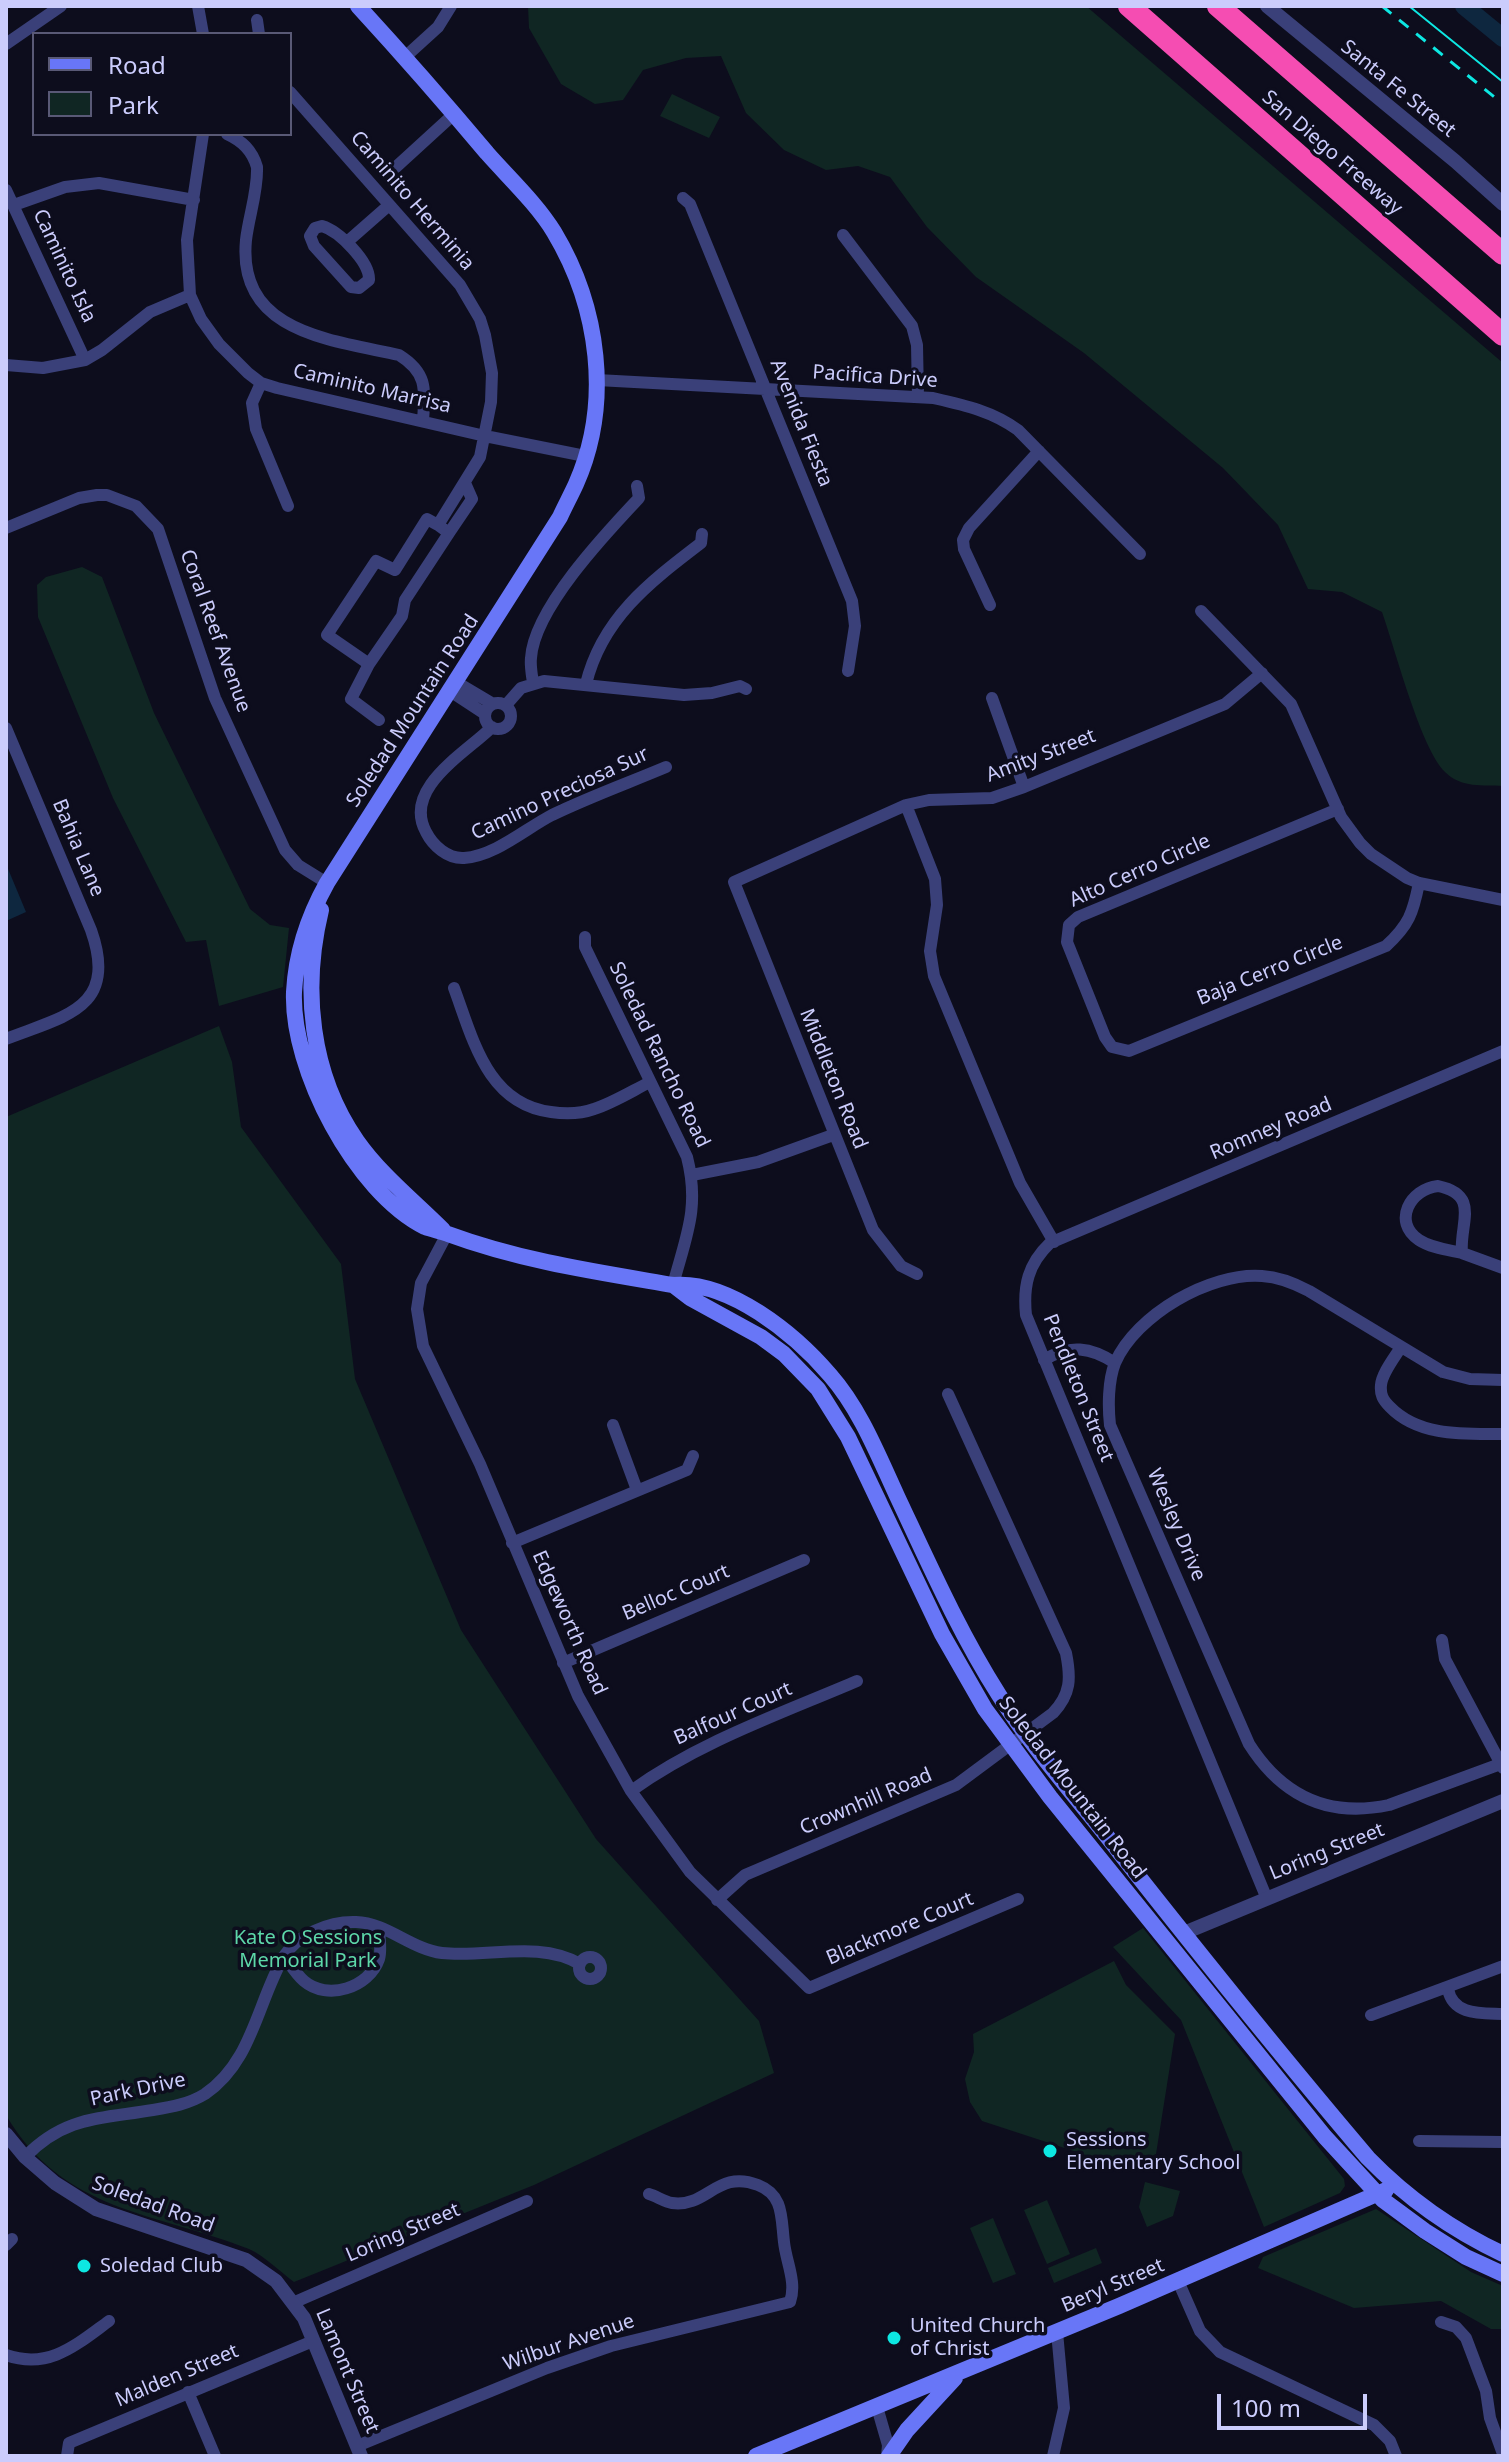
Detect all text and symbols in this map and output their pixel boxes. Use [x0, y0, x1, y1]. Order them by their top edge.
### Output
legend [32, 32, 292, 136]
street label: Santa Fe Street [1336, 35, 1460, 143]
text: Road [108, 48, 166, 81]
street label: San Diego Freeway [1257, 86, 1407, 220]
text: Park [108, 88, 159, 121]
street label: Caminito Herminia [345, 126, 479, 276]
street label: Caminito Isla [27, 205, 101, 327]
street label: Avenida Fiesta [765, 356, 837, 490]
street label: Caminito Marrisa [291, 359, 453, 419]
street label: Pacifica Drive [812, 361, 938, 393]
street label: Coral Reef Avenue [174, 546, 256, 716]
street label: Soledad Mountain Road [342, 610, 484, 812]
street label: Amity Street [983, 724, 1099, 788]
street label: Camino Preciosa Sur [467, 742, 653, 846]
street label: Bahia Lane [47, 796, 109, 900]
street label: Alto Cerro Circle [1066, 829, 1214, 913]
street label: Baja Cerro Circle [1194, 931, 1346, 1011]
street label: Soledad Rancho Road [604, 958, 714, 1152]
street label: Middleton Road [794, 1005, 872, 1153]
street label: Romney Road [1207, 1093, 1335, 1165]
street label: Pendleton Street [1037, 1311, 1119, 1465]
street label: Wesley Drive [1142, 1465, 1210, 1585]
street label: Edgeworth Road [526, 1547, 612, 1699]
street label: Belloc Court [619, 1560, 733, 1626]
street label: Balfour Court [670, 1677, 796, 1751]
street label: Soledad Mountain Road [993, 1692, 1151, 1884]
street label: Crownhill Road [796, 1763, 936, 1841]
street label: Loring Street [1266, 1818, 1388, 1886]
street label: Blackmore Court [823, 1887, 977, 1971]
park label: Kate O Sessions Memorial Park [234, 1926, 382, 1973]
street label: Park Drive [88, 2068, 188, 2112]
place label: Sessions Elementary School [1066, 2128, 1240, 2175]
marker: Sessions Elementary School [1041, 2142, 1059, 2160]
street label: Soledad Road [88, 2172, 218, 2238]
street label: Loring Street [342, 2198, 464, 2268]
place label: Soledad Club [100, 2254, 223, 2278]
street label: Beryl Street [1058, 2254, 1168, 2318]
marker: Soledad Club [75, 2257, 93, 2275]
street label: Lamont Street [310, 2305, 384, 2437]
street label: Wilbur Avenue [500, 2309, 638, 2377]
place label: United Church of Christ [910, 2314, 1045, 2361]
marker: United Church of Christ [885, 2329, 903, 2347]
street label: Malden Street [112, 2339, 242, 2413]
scale bar [1221, 2378, 1371, 2428]
text: 100 m [1231, 2391, 1301, 2424]

